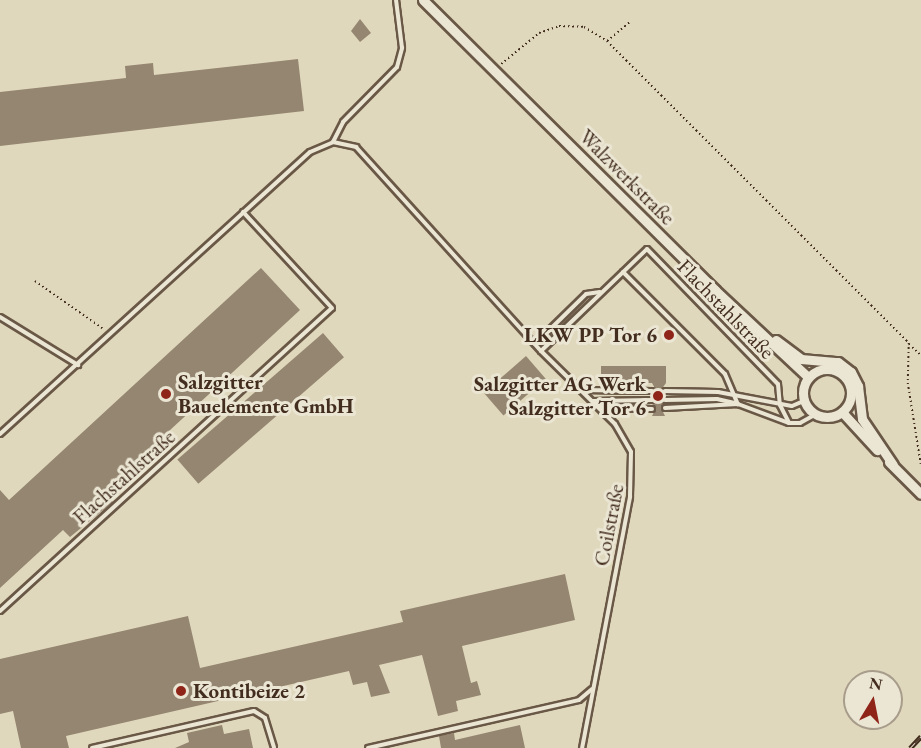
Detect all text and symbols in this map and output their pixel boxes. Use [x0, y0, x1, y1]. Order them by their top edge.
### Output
street label: Walzwerkstraße [574, 124, 680, 230]
street label: Flachstahlstraße [672, 254, 780, 364]
place label: LKW PP Tor 6 [524, 322, 657, 348]
marker: LKW PP Tor 6 [662, 328, 676, 342]
place label: Salzgitter Bauelemente GmbH [178, 369, 354, 419]
place label: Salzgitter AG Werk Salzgitter Tor 6 [474, 371, 646, 421]
marker: Salzgitter Bauelemente GmbH [159, 387, 173, 401]
marker: Salzgitter AG Werk Salzgitter Tor 6 [651, 389, 665, 403]
street label: Flachstahlstraße [68, 425, 180, 529]
street label: Coilstraße [589, 482, 629, 568]
north arrow [843, 670, 903, 730]
text: N [868, 672, 884, 695]
place label: Kontibeize 2 [193, 678, 305, 704]
marker: Kontibeize 2 [174, 684, 188, 698]

